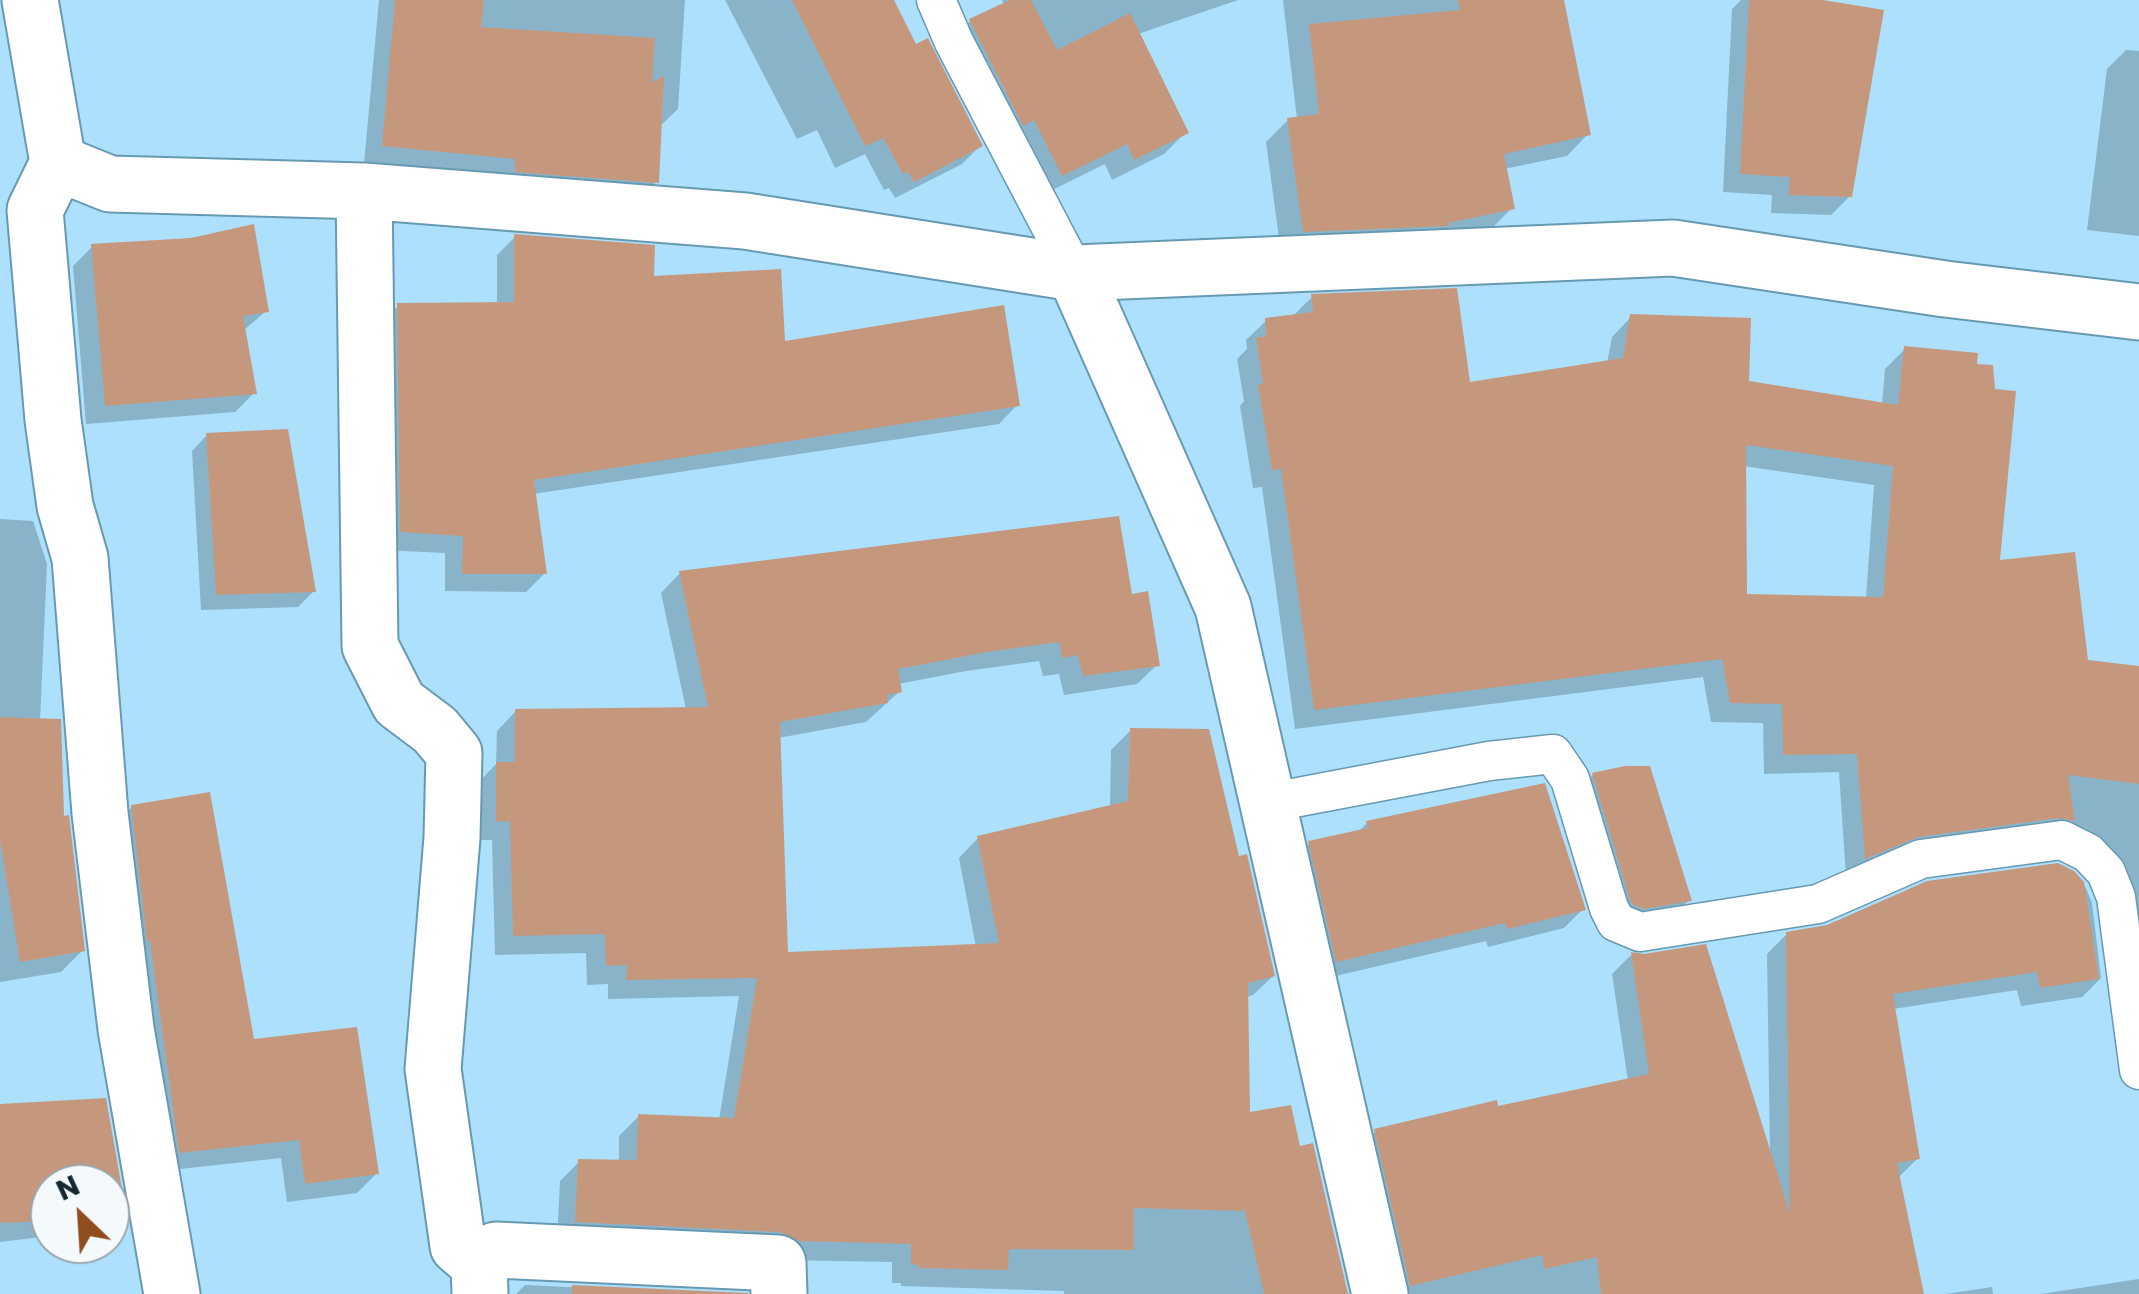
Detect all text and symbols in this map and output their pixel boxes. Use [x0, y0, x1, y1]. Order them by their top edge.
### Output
north arrow [30, 1164, 130, 1264]
text: N [50, 1166, 86, 1210]

